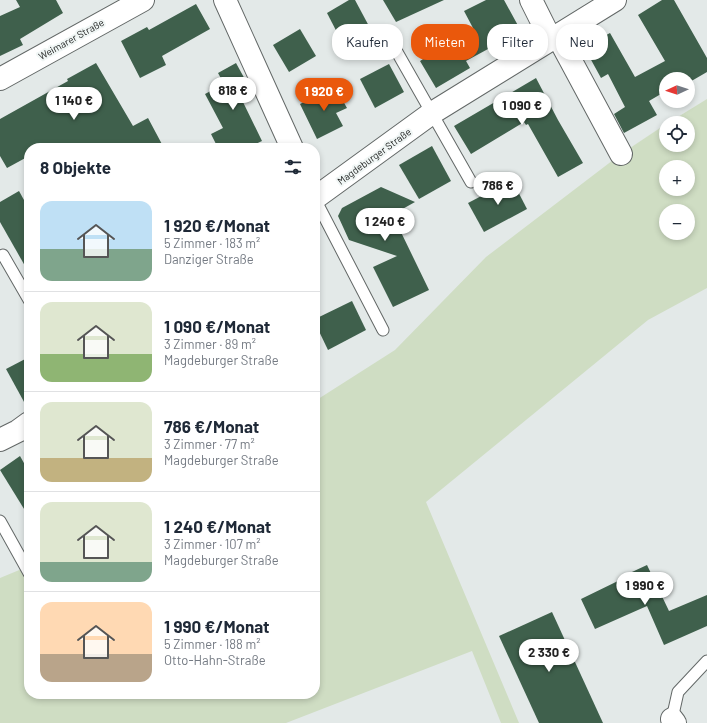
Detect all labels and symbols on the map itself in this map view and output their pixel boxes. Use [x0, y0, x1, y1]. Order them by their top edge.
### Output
street label: Weimarer Straße [36, 16, 106, 62]
north arrow [659, 72, 695, 108]
pin: 818 € [205, 77, 261, 111]
pin: 1 920 € [287, 78, 361, 112]
pin: 1 140 € [37, 87, 111, 121]
pin: 1 090 € [485, 92, 559, 126]
street label: Magdeburger Straße [335, 125, 413, 187]
pin: 786 € [470, 172, 526, 206]
pin: 1 240 € [348, 208, 422, 242]
pin: 1 990 € [608, 572, 682, 606]
pin: 2 330 € [512, 639, 586, 673]

